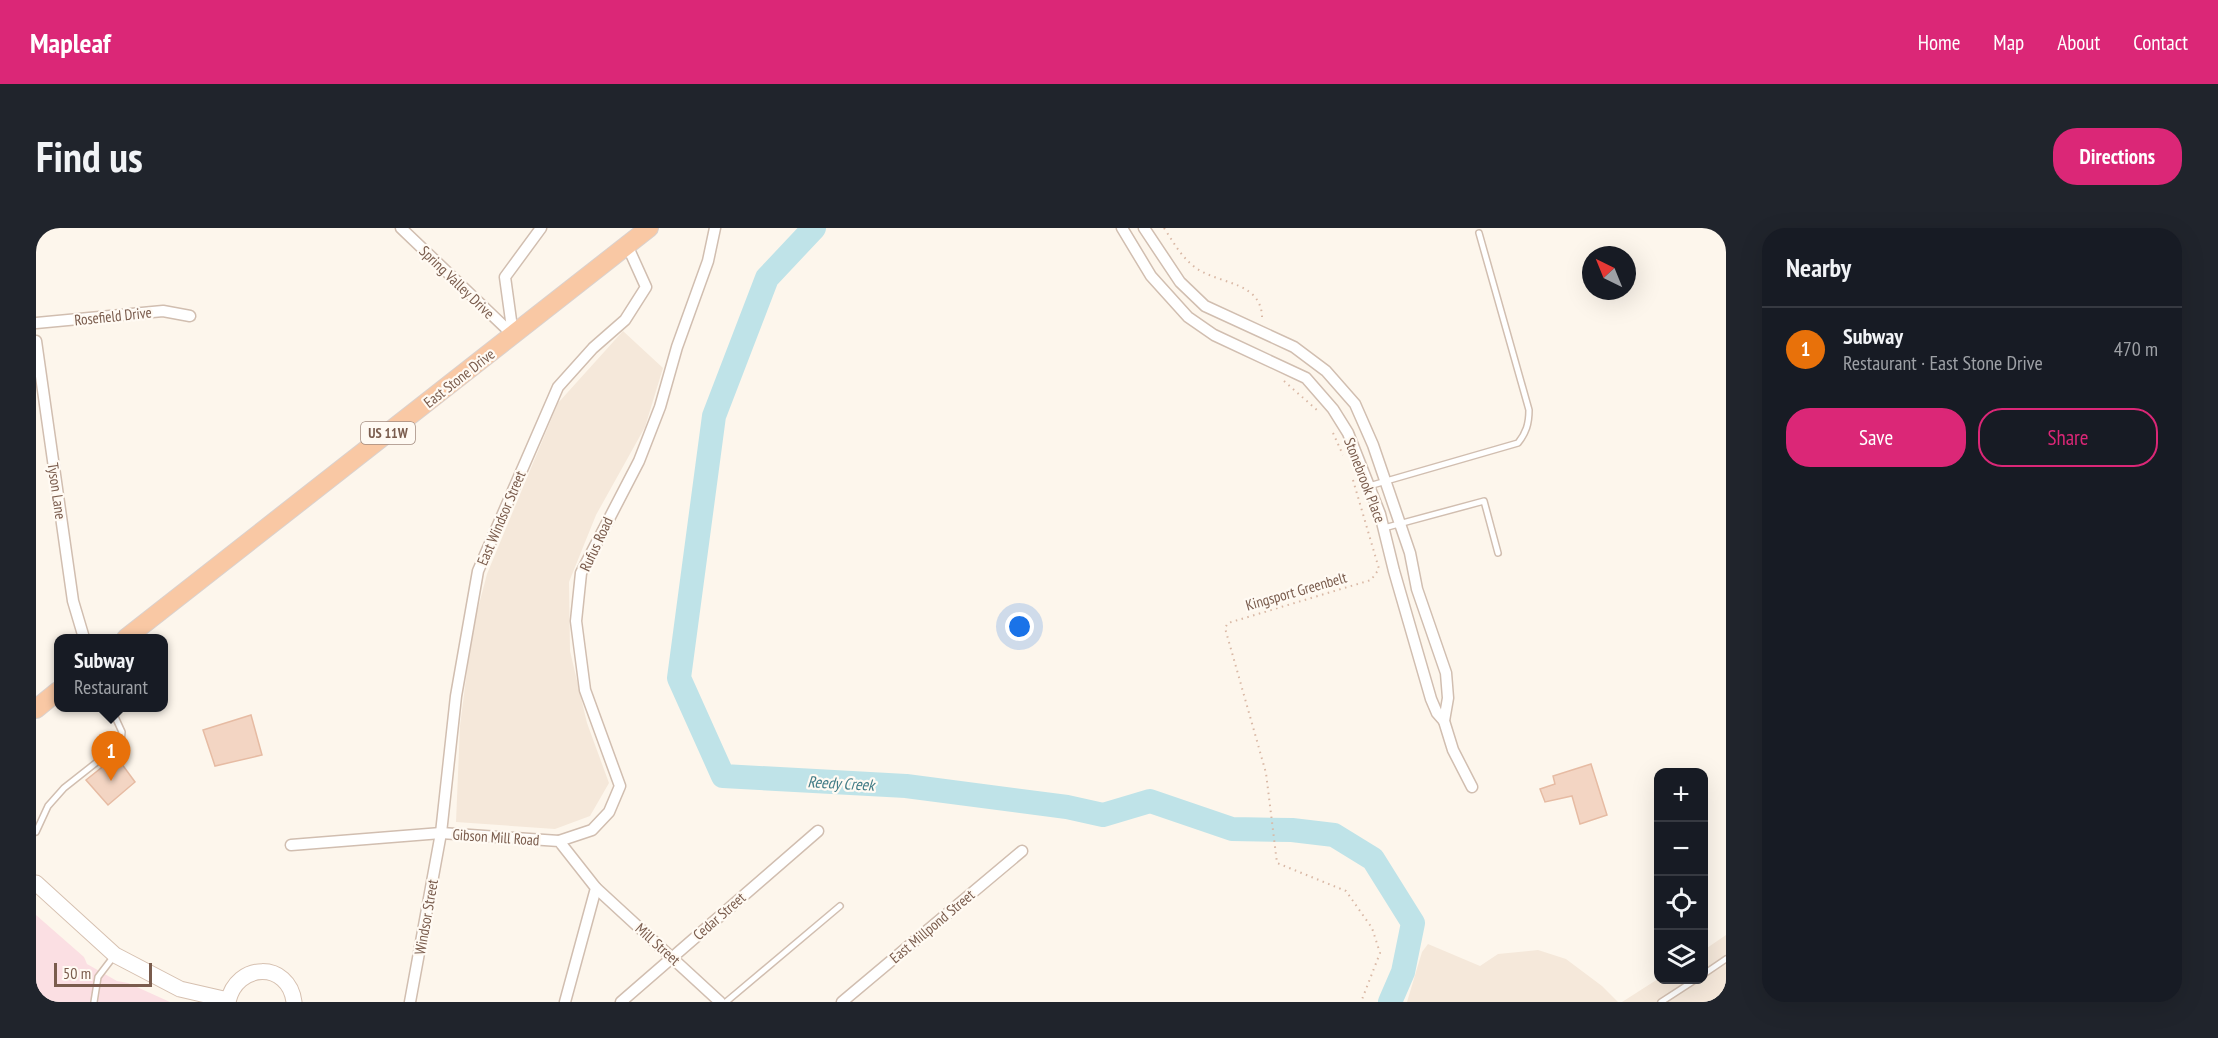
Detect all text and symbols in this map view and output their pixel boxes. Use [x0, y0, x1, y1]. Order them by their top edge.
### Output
text: Mapleaf [30, 24, 111, 61]
text: Home [1918, 29, 1960, 56]
text: Map [1993, 29, 2024, 56]
text: About [2057, 29, 2100, 56]
text: Contact [2133, 29, 2188, 56]
button: Directions [2053, 128, 2182, 185]
text: Find us [36, 129, 143, 184]
street label: Spring Valley Drive [415, 241, 499, 323]
north arrow [1582, 246, 1636, 300]
text: Nearby [1786, 251, 1851, 284]
street label: Rosefield Drive [73, 302, 153, 330]
text: Subway [1843, 322, 1903, 350]
text: 1 [1801, 336, 1810, 362]
text: 470 m [2114, 336, 2158, 362]
street label: East Stone Drive [420, 344, 498, 412]
text: Restaurant · East Stone Drive [1843, 350, 2043, 376]
button: Save [1786, 408, 1966, 467]
button: Share [1978, 408, 2158, 467]
road number: US 11W [361, 422, 415, 444]
street label: Stonebrook Place [1340, 435, 1390, 525]
street label: Tyson Lane [44, 461, 70, 521]
street label: East Windsor Street [473, 468, 529, 568]
street label: Rufus Road [575, 514, 617, 574]
street label: Kingsport Greenbelt [1243, 568, 1349, 614]
your location [1005, 612, 1034, 641]
popup [54, 634, 168, 712]
text: Subway [74, 646, 134, 674]
text: Restaurant [74, 674, 148, 700]
pin: 1 [92, 732, 130, 781]
map controls [1654, 768, 1708, 984]
button: + [1654, 768, 1708, 822]
water label: Reedy Creek [807, 771, 877, 795]
button: − [1654, 822, 1708, 876]
street label: Gibson Mill Road [452, 824, 540, 850]
button: locate [1654, 876, 1708, 930]
street label: Windsor Street [410, 878, 442, 956]
street label: East Millpond Street [886, 885, 978, 967]
street label: Cedar Street [689, 888, 749, 944]
street label: Mill Street [632, 919, 684, 969]
button: layers [1654, 930, 1708, 984]
scale bar [54, 960, 152, 988]
text: 50 m [63, 963, 91, 983]

